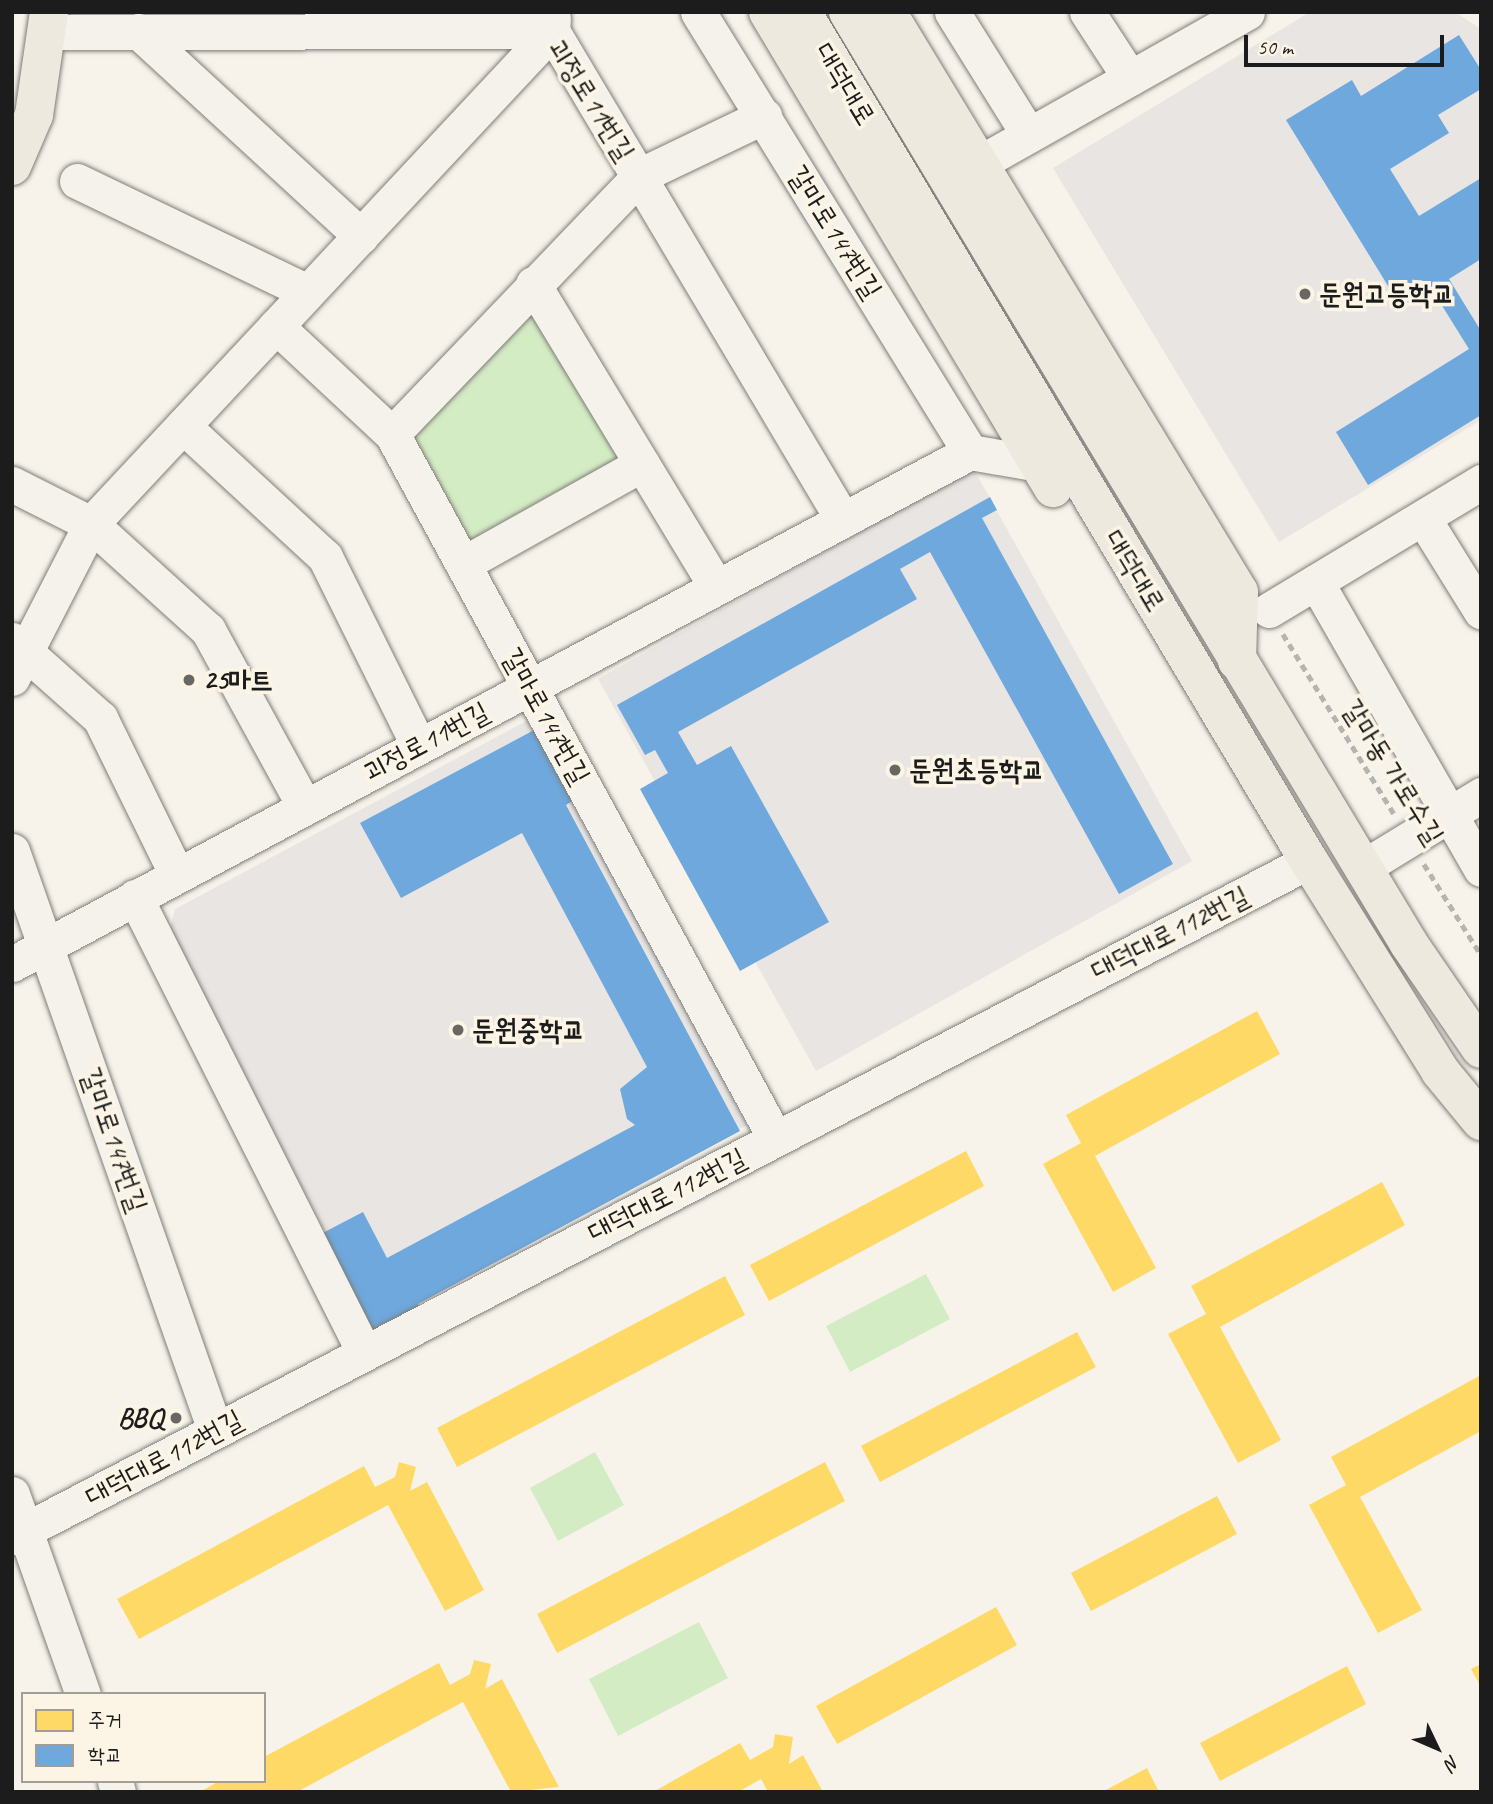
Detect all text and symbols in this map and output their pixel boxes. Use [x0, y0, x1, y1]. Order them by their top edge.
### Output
scale bar [1248, 21, 1448, 65]
street label: 괴정로11번길 [540, 33, 642, 167]
text: 50 m [1257, 34, 1293, 60]
street label: 대덕대로 [807, 37, 883, 131]
street label: 갈마로147번길 [781, 159, 889, 305]
place label: 둔원고등학교 [1319, 277, 1454, 311]
marker: 둔원고등학교 [1297, 286, 1313, 302]
street label: 대덕대로 [1097, 524, 1173, 618]
street label: 갈마로147번길 [495, 642, 597, 790]
place label: 25마트 [203, 663, 273, 697]
marker: 25마트 [181, 672, 197, 688]
street label: 갈마동 가로수길 [1335, 693, 1451, 851]
street label: 괴정로11번길 [357, 695, 495, 789]
place label: 둔원초등학교 [909, 753, 1044, 787]
marker: 둔원초등학교 [887, 762, 903, 778]
street label: 대덕대로112번길 [1085, 879, 1255, 987]
place label: 둔원중학교 [472, 1013, 585, 1047]
marker: 둔원중학교 [450, 1022, 466, 1038]
street label: 갈마로147번길 [74, 1063, 154, 1217]
street label: 대덕대로112번길 [582, 1141, 752, 1249]
place label: BBQ [118, 1401, 162, 1435]
street label: 대덕대로112번길 [80, 1403, 248, 1513]
marker: BBQ [168, 1410, 184, 1426]
legend [21, 1692, 266, 1783]
text: 주거 [88, 1707, 122, 1733]
north arrow [1402, 1713, 1472, 1783]
text: 학교 [88, 1742, 122, 1768]
text: N [1439, 1750, 1465, 1775]

